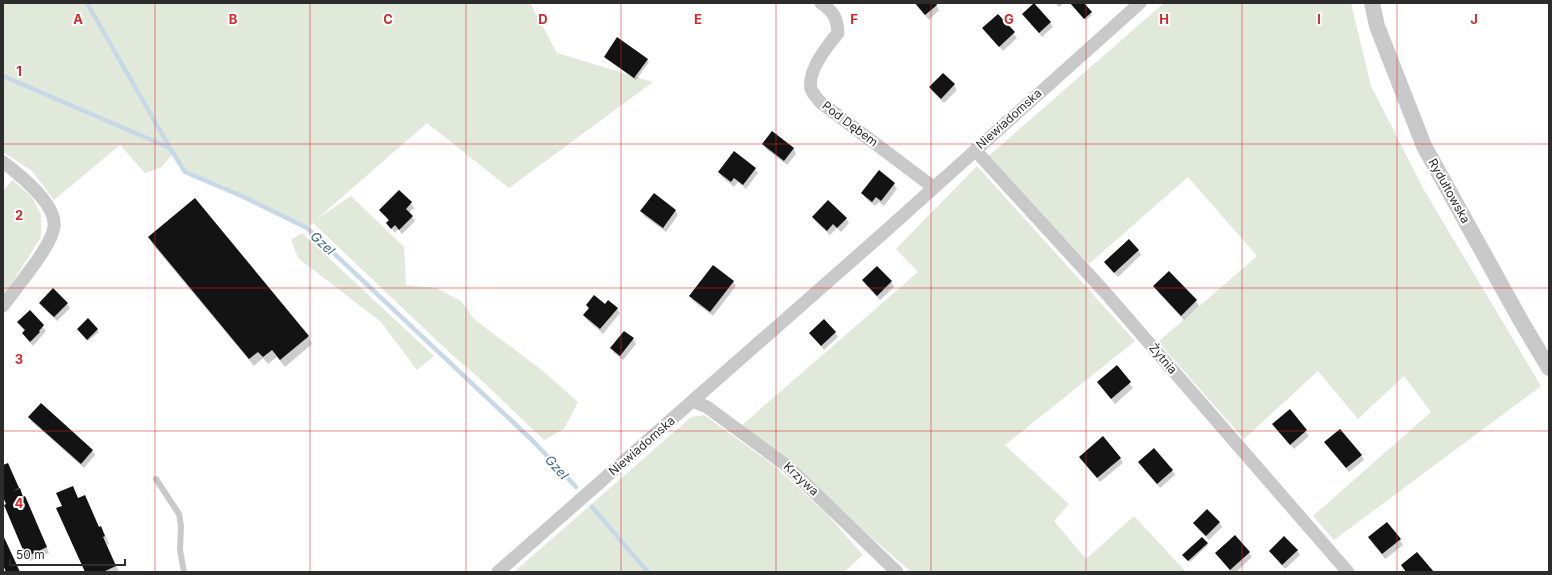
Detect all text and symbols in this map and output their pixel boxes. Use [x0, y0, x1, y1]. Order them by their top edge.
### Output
text: A [73, 11, 83, 27]
text: B [229, 11, 238, 27]
text: C [383, 11, 393, 27]
text: D [538, 11, 548, 27]
text: E [694, 11, 702, 27]
text: F [850, 11, 858, 27]
text: G [1004, 11, 1014, 27]
text: H [1159, 11, 1169, 27]
text: I [1317, 11, 1321, 27]
text: J [1470, 11, 1478, 27]
text: 1 [16, 63, 22, 79]
street label: Niewiadomska [973, 85, 1044, 152]
street label: Pod Dębem [819, 98, 881, 149]
street label: Rydułtowska [1425, 156, 1473, 226]
text: 2 [15, 207, 23, 223]
water label: Gzel [308, 228, 339, 259]
street label: Żytnia [1146, 340, 1181, 377]
text: 3 [15, 351, 23, 367]
street label: Niewiadomska [605, 413, 678, 478]
water label: Gzel [542, 451, 573, 483]
street label: Krzywa [781, 459, 822, 499]
text: 4 [15, 495, 24, 511]
scale bar [10, 541, 125, 567]
text: 50 m [16, 547, 45, 562]

